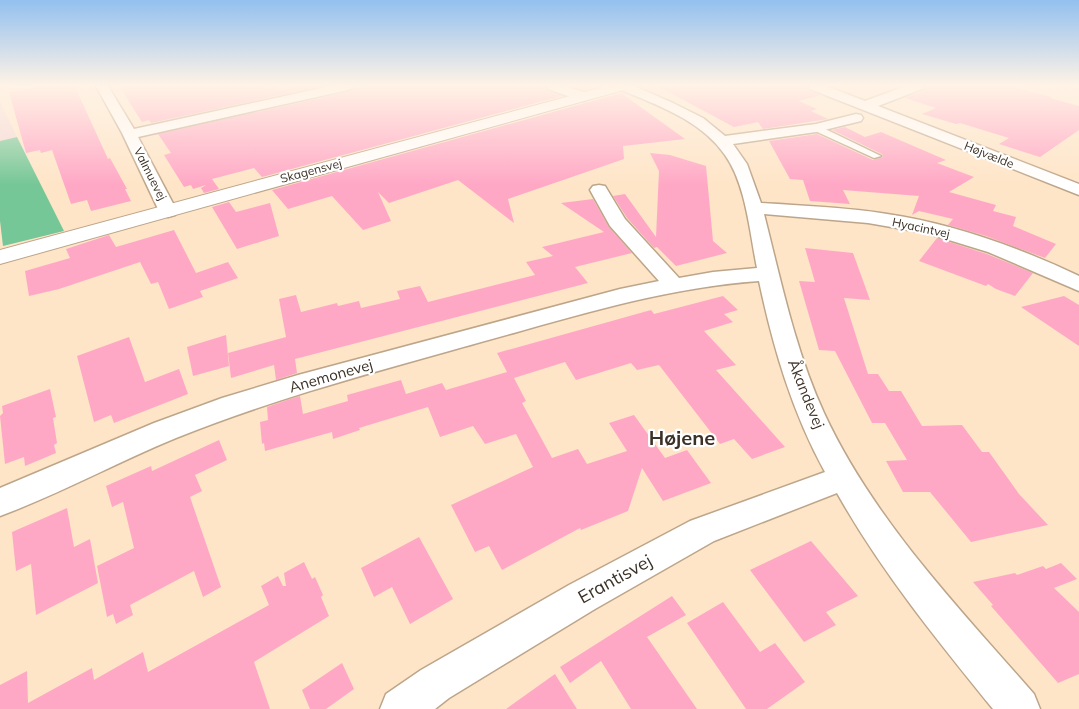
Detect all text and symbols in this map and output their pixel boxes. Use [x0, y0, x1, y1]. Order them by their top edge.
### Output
street label: Højvælde [962, 138, 1016, 171]
street label: Valmuevej [131, 145, 170, 203]
street label: Skagensvej [278, 155, 343, 186]
street label: Hyacintvej [891, 214, 951, 241]
street label: Anemonevej [287, 355, 375, 397]
street label: Åkandevej [784, 356, 830, 431]
district label: Højene [649, 425, 715, 450]
street label: Erantisvej [574, 549, 656, 608]

